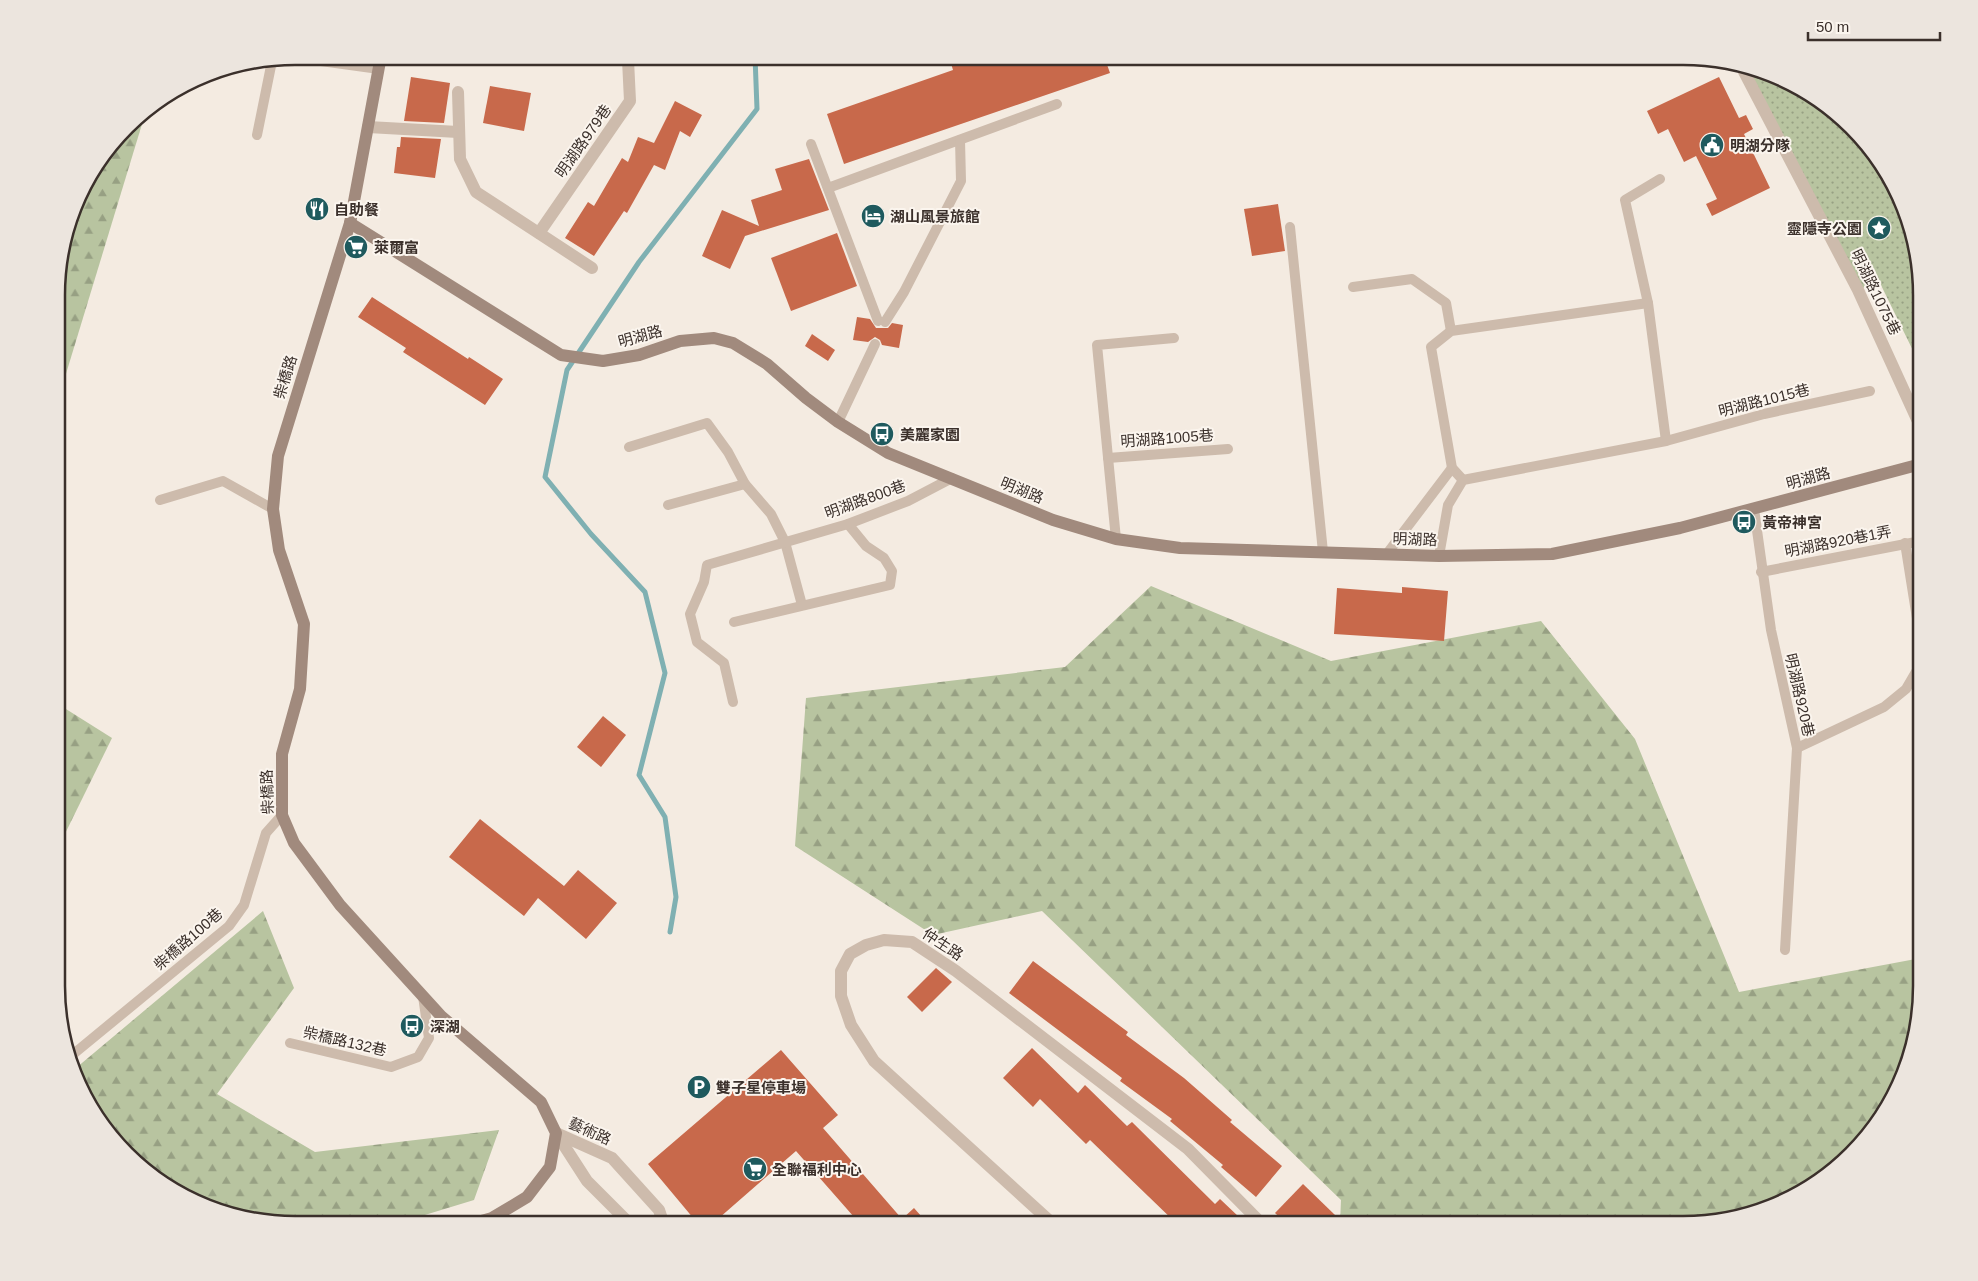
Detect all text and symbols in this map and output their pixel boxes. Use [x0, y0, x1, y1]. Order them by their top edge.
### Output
scale bar [1808, 10, 1940, 42]
text: 50 m [1816, 18, 1849, 35]
street label: 明湖路979巷 [552, 101, 614, 181]
public building icon: 明湖分隊 [1699, 132, 1725, 158]
place label: 明湖分隊 [1730, 137, 1790, 154]
restaurant icon: 自助餐 [304, 196, 330, 222]
place label: 自助餐 [334, 201, 379, 218]
hotel icon: 湖山風景旅館 [860, 203, 886, 229]
place label: 湖山風景旅館 [890, 208, 980, 225]
place icon: 靈隱寺公園 [1866, 215, 1892, 241]
place label: 靈隱寺公園 [1787, 220, 1862, 237]
supermarket icon: 萊爾富 [343, 234, 369, 260]
place label: 萊爾富 [374, 239, 419, 256]
street label: 明湖路1075巷 [1848, 246, 1904, 338]
street label: 明湖路 [616, 322, 664, 350]
street label: 柴橋路 [270, 353, 300, 401]
street label: 明湖路1015巷 [1717, 380, 1811, 420]
bus stop icon: 美麗家園 [869, 421, 895, 447]
place label: 美麗家園 [900, 426, 960, 443]
street label: 明湖路1005巷 [1120, 426, 1214, 450]
street label: 明湖路 [1784, 464, 1832, 492]
street label: 明湖路 [998, 474, 1046, 506]
street label: 明湖路800巷 [822, 476, 908, 522]
bus stop icon: 黃帝神宮 [1731, 509, 1757, 535]
place label: 黃帝神宮 [1762, 514, 1822, 531]
street label: 明湖路920巷1弄 [1783, 522, 1893, 560]
street label: 明湖路 [1392, 530, 1438, 548]
street label: 明湖路920巷 [1782, 652, 1818, 738]
street label: 柴橋路 [258, 769, 276, 815]
street label: 柴橋路100巷 [150, 905, 226, 973]
street label: 仲生路 [919, 925, 967, 963]
bus stop icon: 深湖 [399, 1013, 425, 1039]
place label: 深湖 [430, 1018, 460, 1035]
street label: 柴橋路132巷 [302, 1023, 388, 1059]
parking icon: 雙子星停車場 [686, 1074, 712, 1100]
place label: 雙子星停車場 [716, 1079, 806, 1096]
street label: 藝術路 [566, 1114, 614, 1148]
supermarket icon: 全聯福利中心 [742, 1156, 768, 1182]
place label: 全聯福利中心 [772, 1161, 862, 1178]

